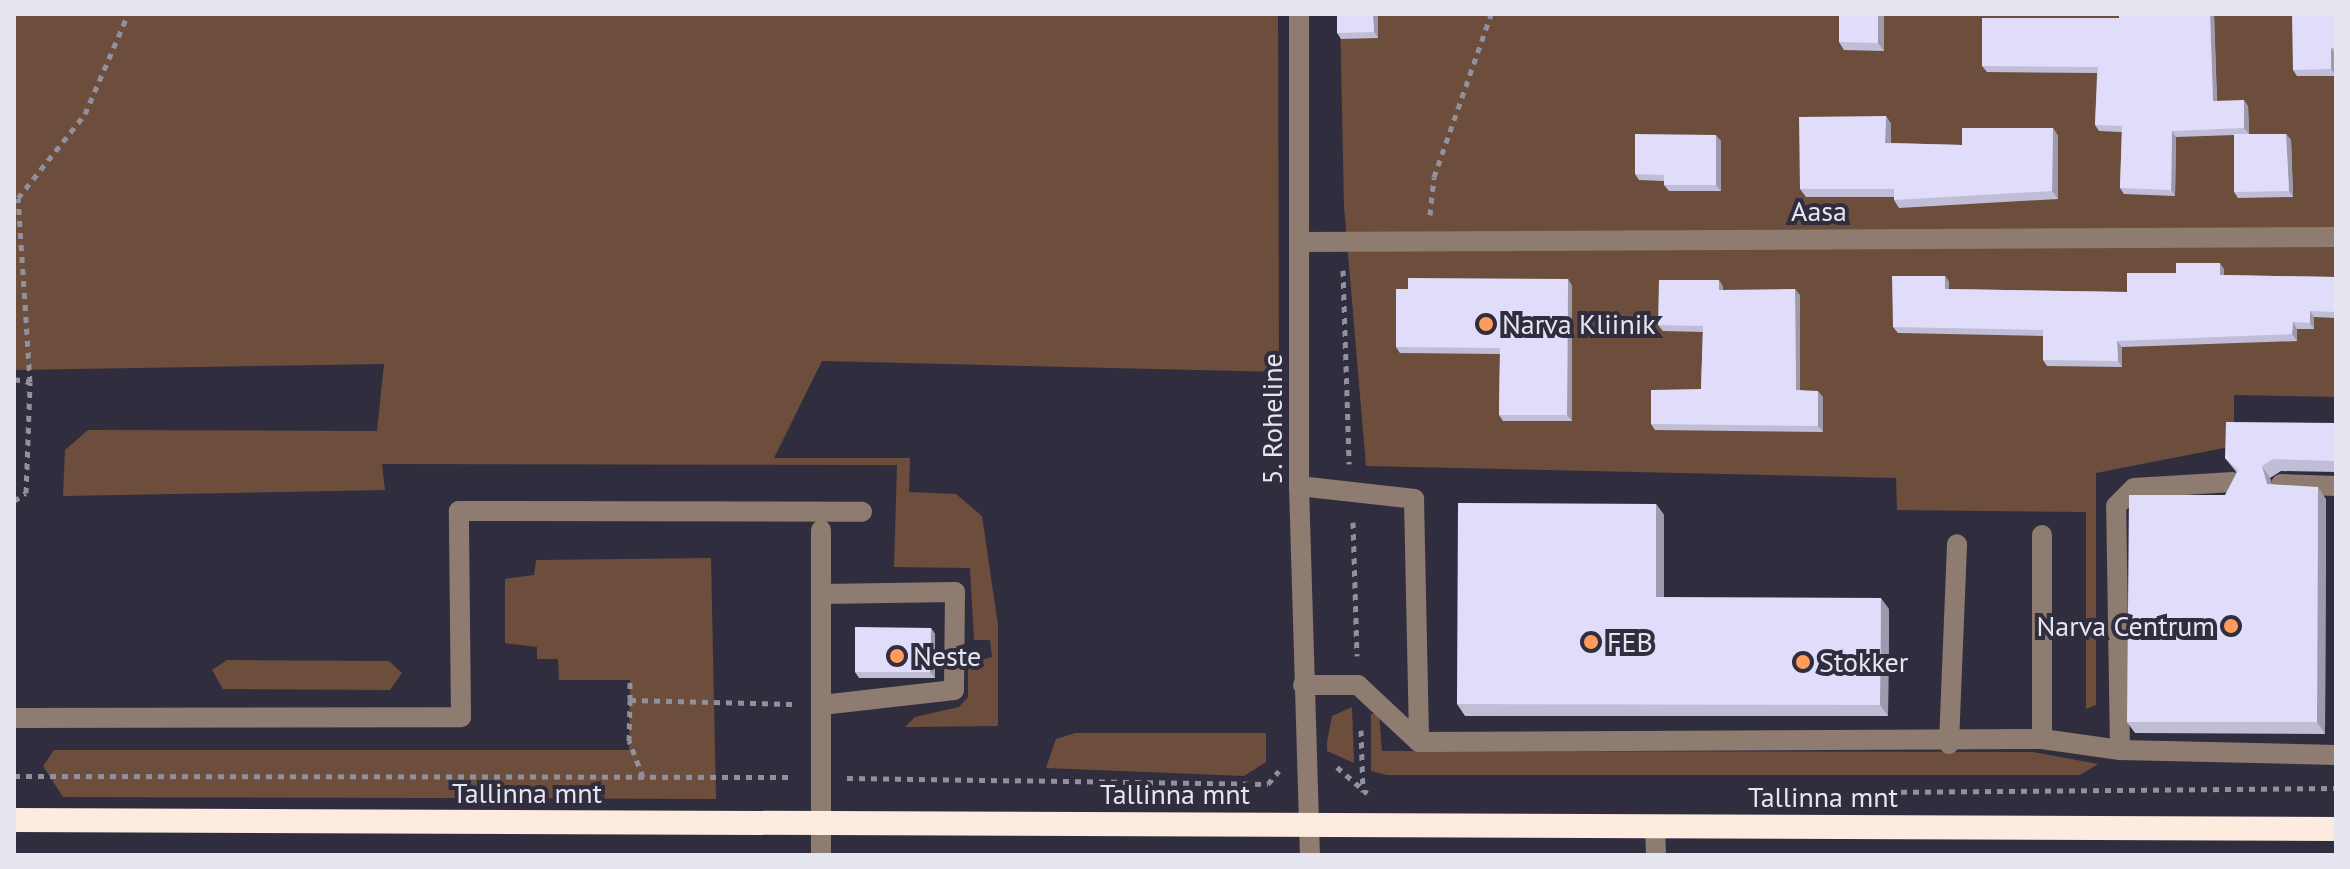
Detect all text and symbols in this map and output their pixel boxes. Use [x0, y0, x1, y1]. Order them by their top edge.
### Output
street label: Aasa [1791, 194, 1847, 228]
place label: Narva Kliinik [1502, 307, 1656, 341]
marker: Narva Kliinik [1477, 315, 1495, 333]
street label: 5. Roheline [1255, 352, 1289, 486]
place label: Narva Centrum [2037, 609, 2215, 643]
marker: Narva Centrum [2222, 617, 2240, 635]
place label: FEB [1607, 625, 1653, 659]
marker: FEB [1582, 633, 1600, 651]
place label: Neste [913, 639, 981, 673]
place label: Stokker [1819, 645, 1908, 679]
marker: Neste [888, 647, 906, 665]
marker: Stokker [1794, 653, 1812, 671]
street label: Tallinna mnt [452, 776, 602, 810]
street label: Tallinna mnt [1100, 777, 1250, 811]
street label: Tallinna mnt [1748, 780, 1898, 814]

